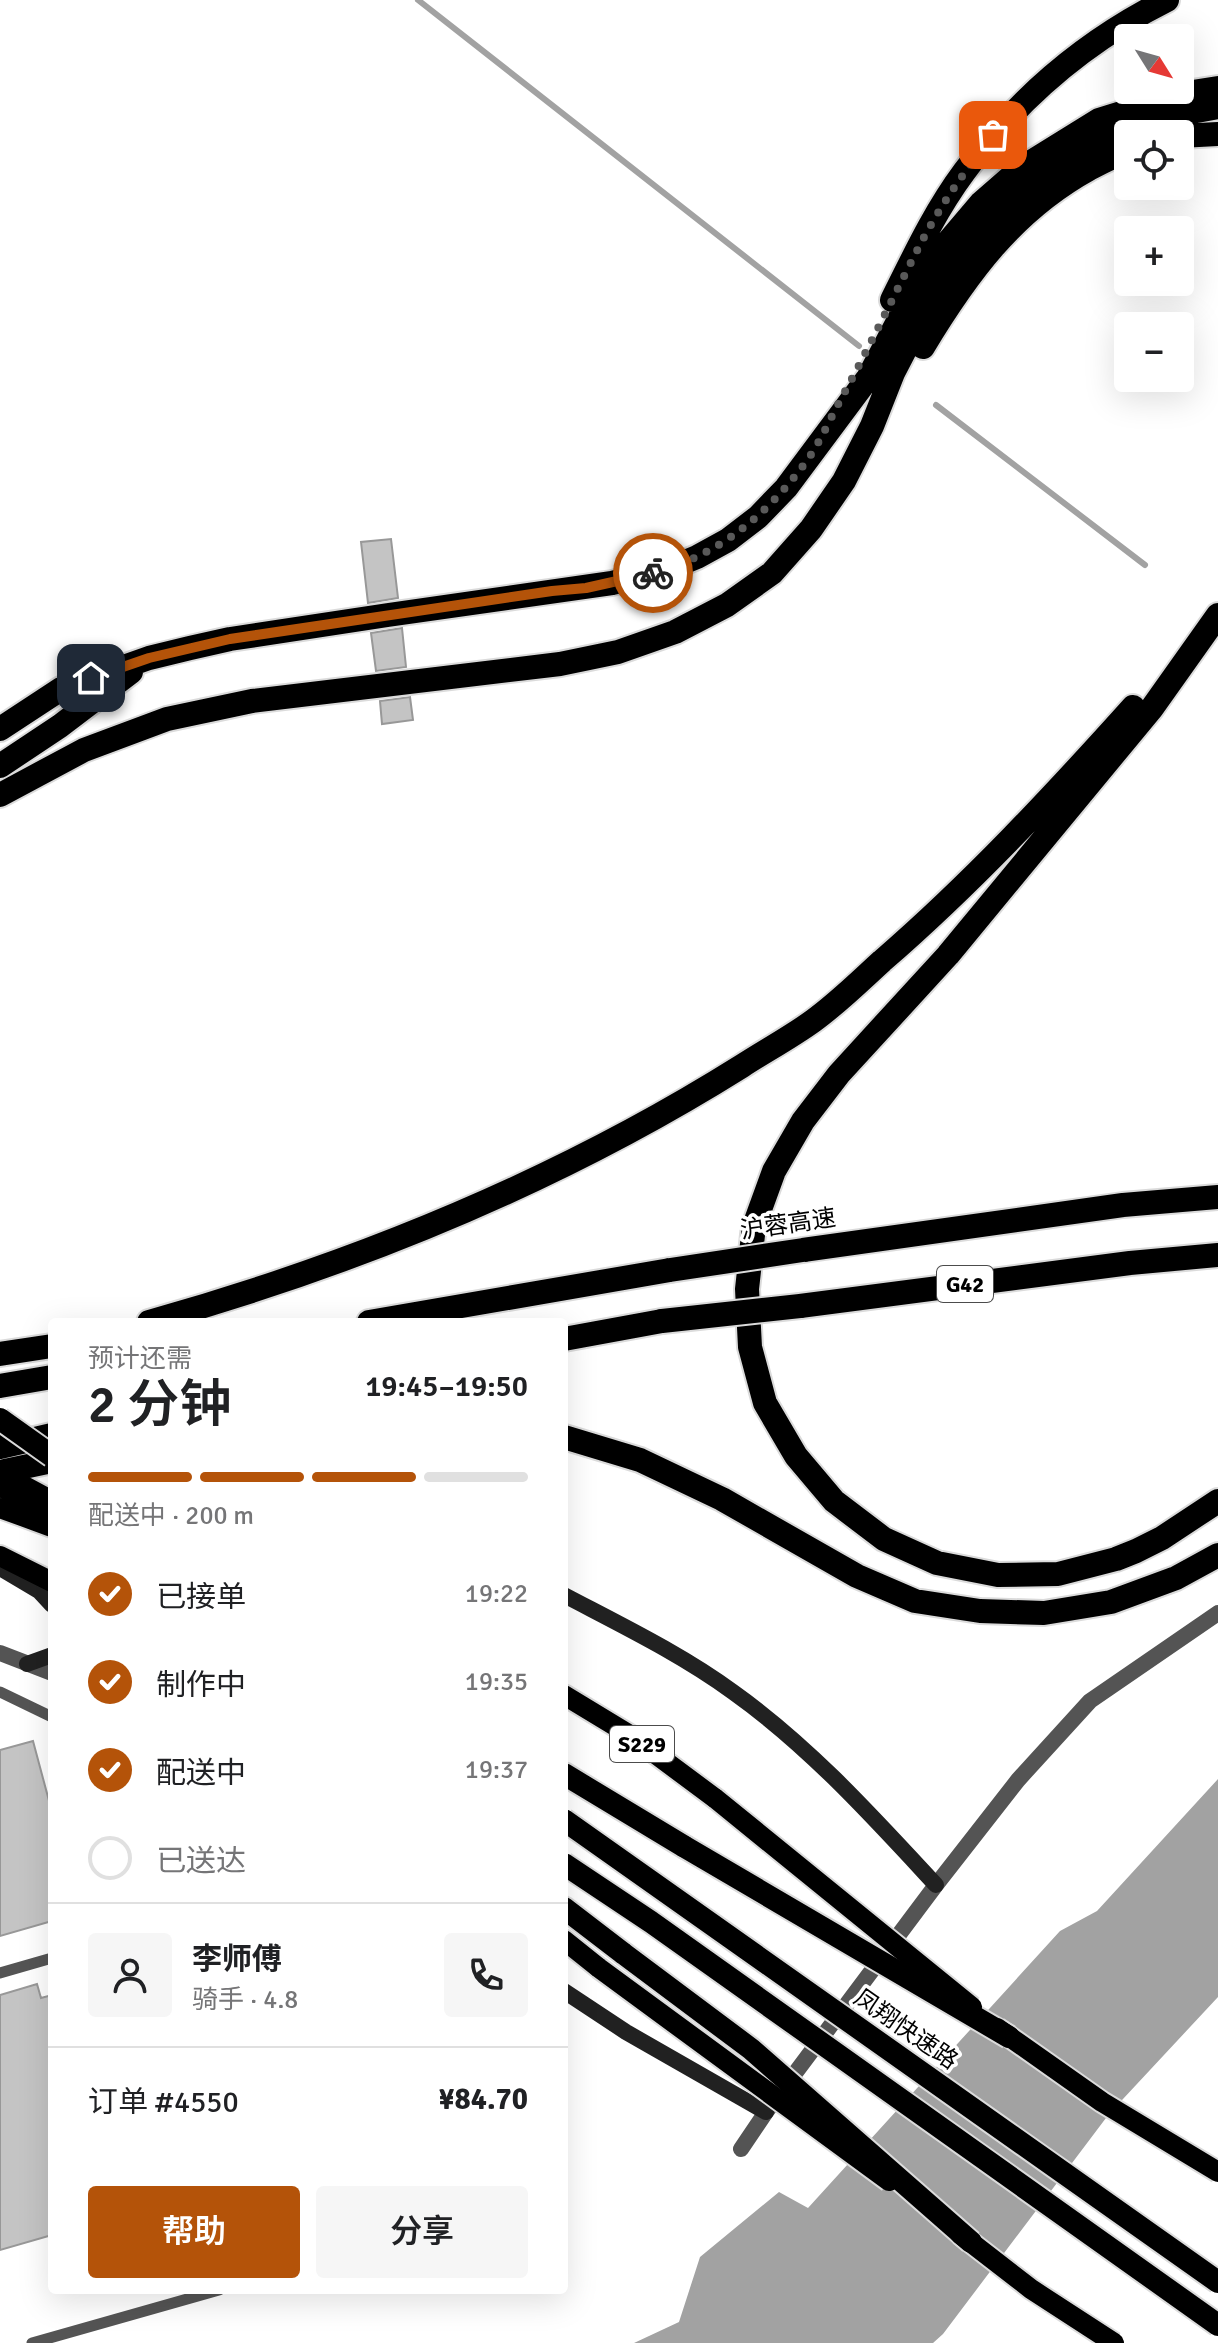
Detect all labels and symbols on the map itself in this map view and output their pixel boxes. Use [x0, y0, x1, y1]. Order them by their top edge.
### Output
north arrow [1114, 24, 1194, 104]
pin [959, 101, 1027, 169]
courier [613, 533, 693, 613]
pin [57, 644, 125, 712]
street label: 沪蓉高速 [738, 1202, 838, 1246]
road number: G42 [937, 1266, 993, 1302]
road number: S229 [610, 1726, 674, 1762]
street label: 凤翔快速路 [848, 1982, 964, 2076]

